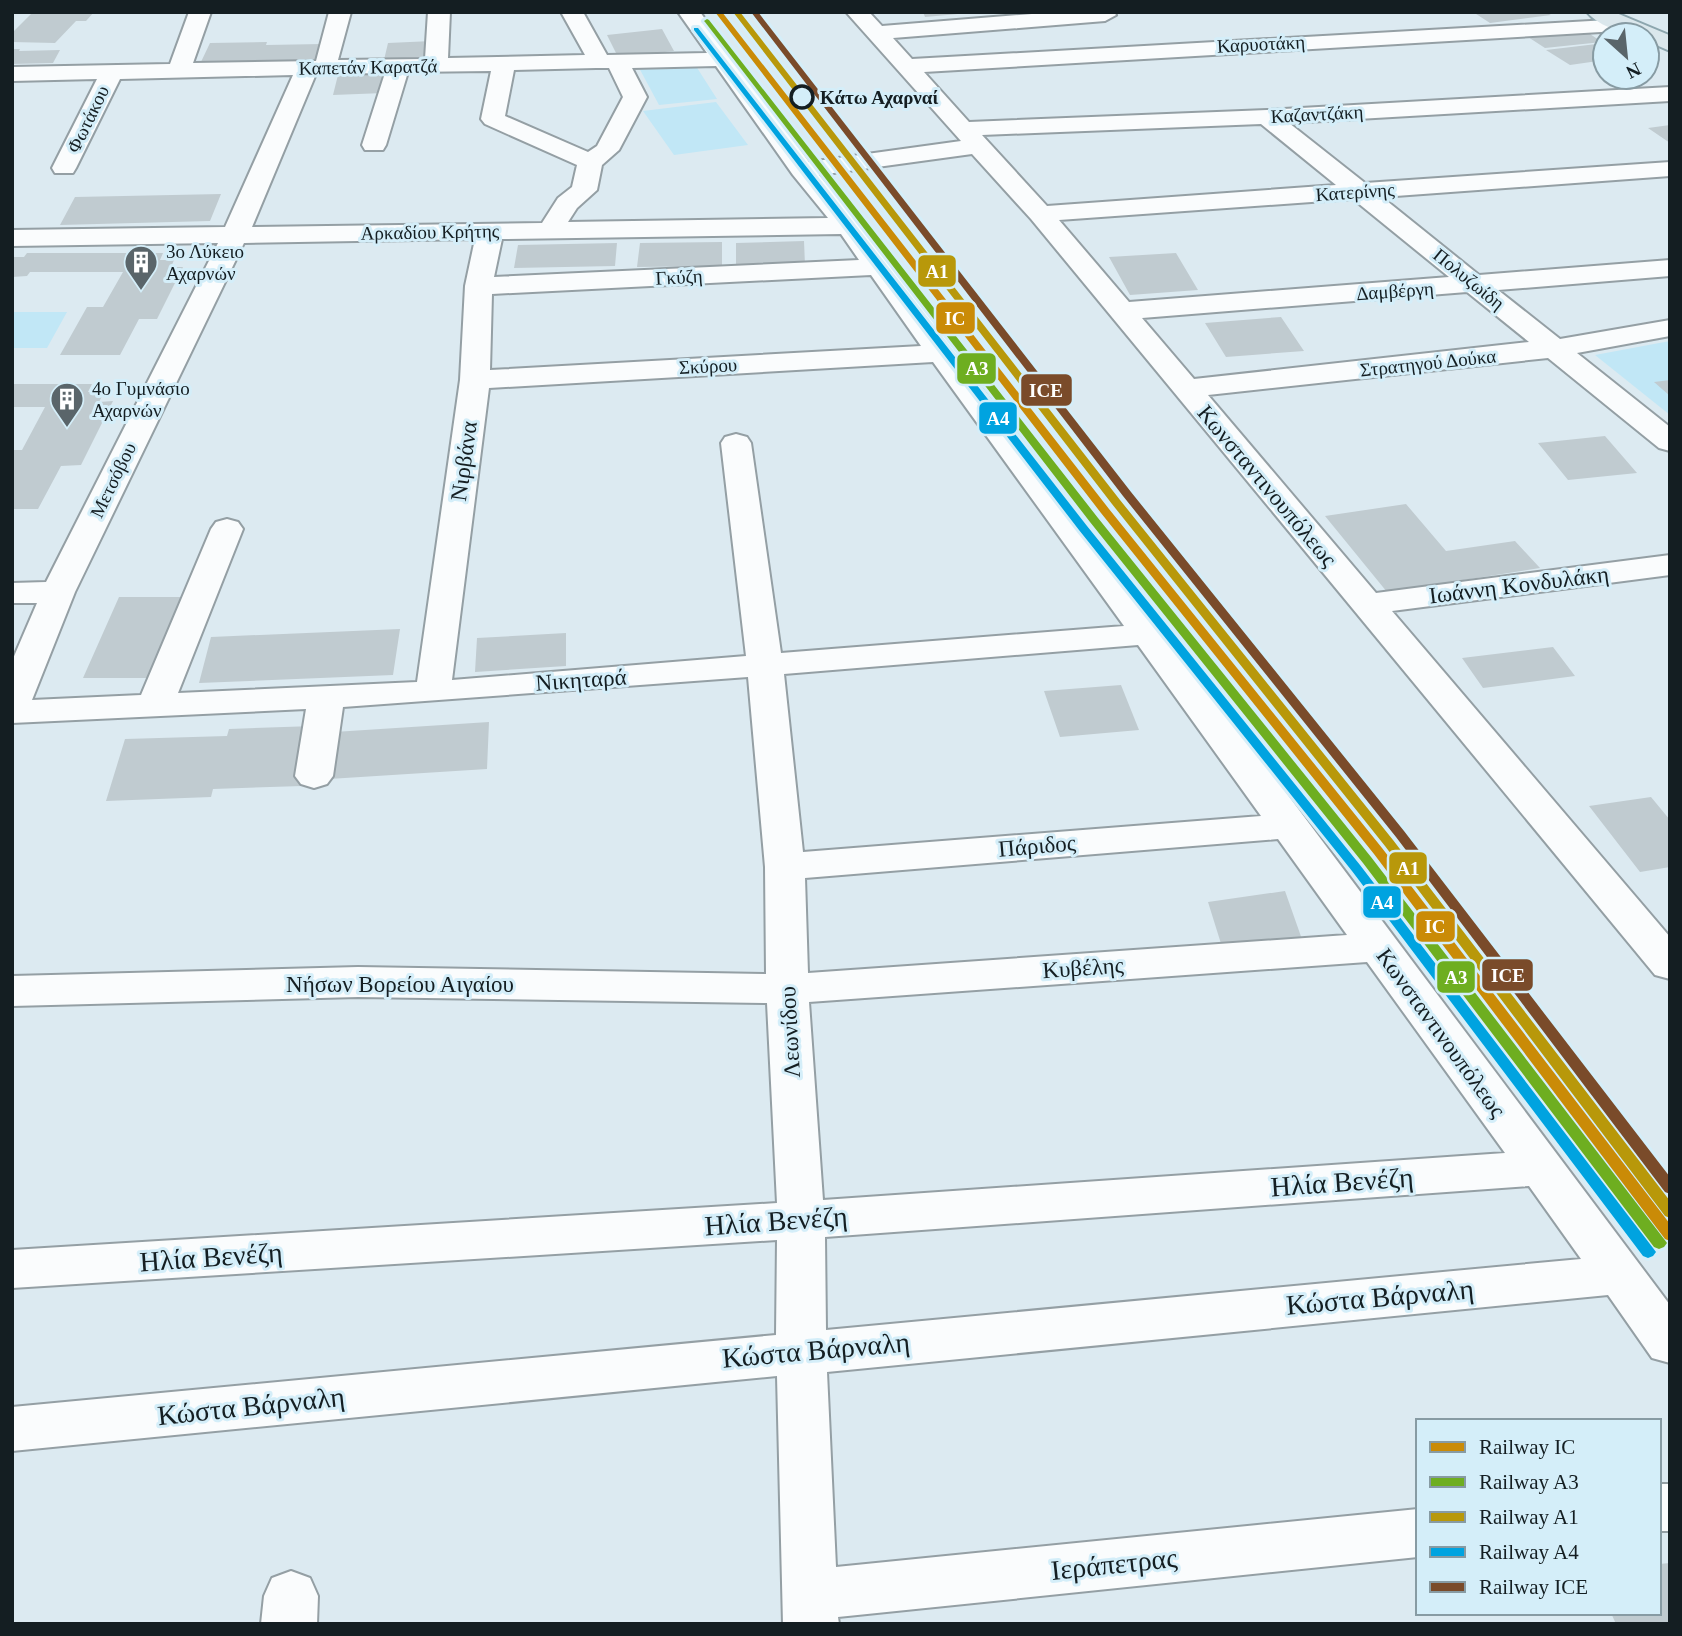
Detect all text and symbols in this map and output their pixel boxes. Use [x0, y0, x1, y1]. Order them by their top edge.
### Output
north arrow [1591, 21, 1661, 91]
street label: Καρυοτάκη [1216, 31, 1306, 57]
street label: Καπετάν Καρατζά [298, 55, 438, 79]
text: N [1622, 58, 1644, 83]
street label: Φωτάκου [63, 82, 113, 156]
marker: Κάτω Αχαρναί [790, 85, 814, 109]
place label: Κάτω Αχαρναί [820, 87, 938, 108]
street label: Καζαντζάκη [1270, 101, 1364, 127]
street label: Κατερίνης [1315, 179, 1396, 205]
street label: Αρκαδίου Κρήτης [361, 220, 500, 244]
place label: 3ο Λύκειο Αχαρνών [166, 241, 244, 284]
building icon: 3ο Λύκειο Αχαρνών [122, 243, 160, 292]
street label: Πολυζωίδη [1429, 244, 1509, 314]
line badge: A1 [917, 254, 957, 288]
text: A1 [925, 261, 949, 282]
street label: Γκύζη [655, 265, 703, 289]
street label: Δαμβέργη [1355, 278, 1435, 304]
line badge: IC [935, 301, 976, 335]
text: IC [944, 308, 966, 329]
street label: Στρατηγού Δούκα [1359, 345, 1497, 381]
line badge: A3 [956, 352, 997, 385]
street label: Σκύρου [678, 354, 738, 378]
text: A3 [965, 358, 989, 379]
line badge: ICE [1020, 373, 1073, 407]
place label: 4ο Γυμνάσιο Αχαρνών [92, 378, 190, 421]
building icon: 4ο Γυμνάσιο Αχαρνών [48, 380, 86, 429]
text: ICE [1029, 380, 1063, 401]
street label: Κωνσταντινουπόλεως [1192, 400, 1342, 572]
line badge: A4 [978, 401, 1018, 435]
text: A4 [986, 408, 1010, 429]
street label: Νιρβάνα [446, 419, 482, 503]
street label: Μετσόβου [86, 439, 140, 521]
street label: Ιωάννη Κονδυλάκη [1428, 562, 1610, 608]
street label: Νικηταρά [535, 664, 627, 696]
street label: Πάριδος [997, 830, 1077, 862]
line badge: A1 [1388, 851, 1428, 885]
text: A1 [1396, 858, 1420, 879]
line badge: A4 [1362, 885, 1402, 919]
text: A4 [1370, 892, 1394, 913]
line badge: IC [1415, 910, 1456, 943]
text: IC [1424, 916, 1446, 937]
street label: Κωνσταντινουπόλεως [1371, 944, 1511, 1122]
street label: Κυβέλης [1042, 953, 1124, 983]
line badge: ICE [1481, 958, 1534, 992]
line badge: A3 [1436, 960, 1476, 994]
text: ICE [1491, 965, 1525, 986]
text: A3 [1444, 967, 1468, 988]
street label: Νήσων Βορείου Αιγαίου [286, 972, 514, 997]
street label: Λεωνίδου [775, 986, 805, 1078]
street label: Ηλία Βενέζη [1270, 1162, 1414, 1202]
street label: Ηλία Βενέζη [704, 1201, 848, 1241]
street label: Ηλία Βενέζη [139, 1237, 283, 1277]
street label: Κώστα Βάρναλη [1285, 1273, 1475, 1321]
street label: Κώστα Βάρναλη [721, 1326, 911, 1374]
street label: Κώστα Βάρναλη [156, 1381, 346, 1431]
legend [1416, 1419, 1661, 1615]
text: Railway IC [1479, 1435, 1575, 1459]
text: Railway A3 [1479, 1470, 1579, 1494]
text: Railway A1 [1479, 1505, 1579, 1529]
text: Railway A4 [1479, 1540, 1579, 1564]
street label: Ιεράπετρας [1049, 1542, 1179, 1586]
text: Railway ICE [1479, 1575, 1588, 1599]

